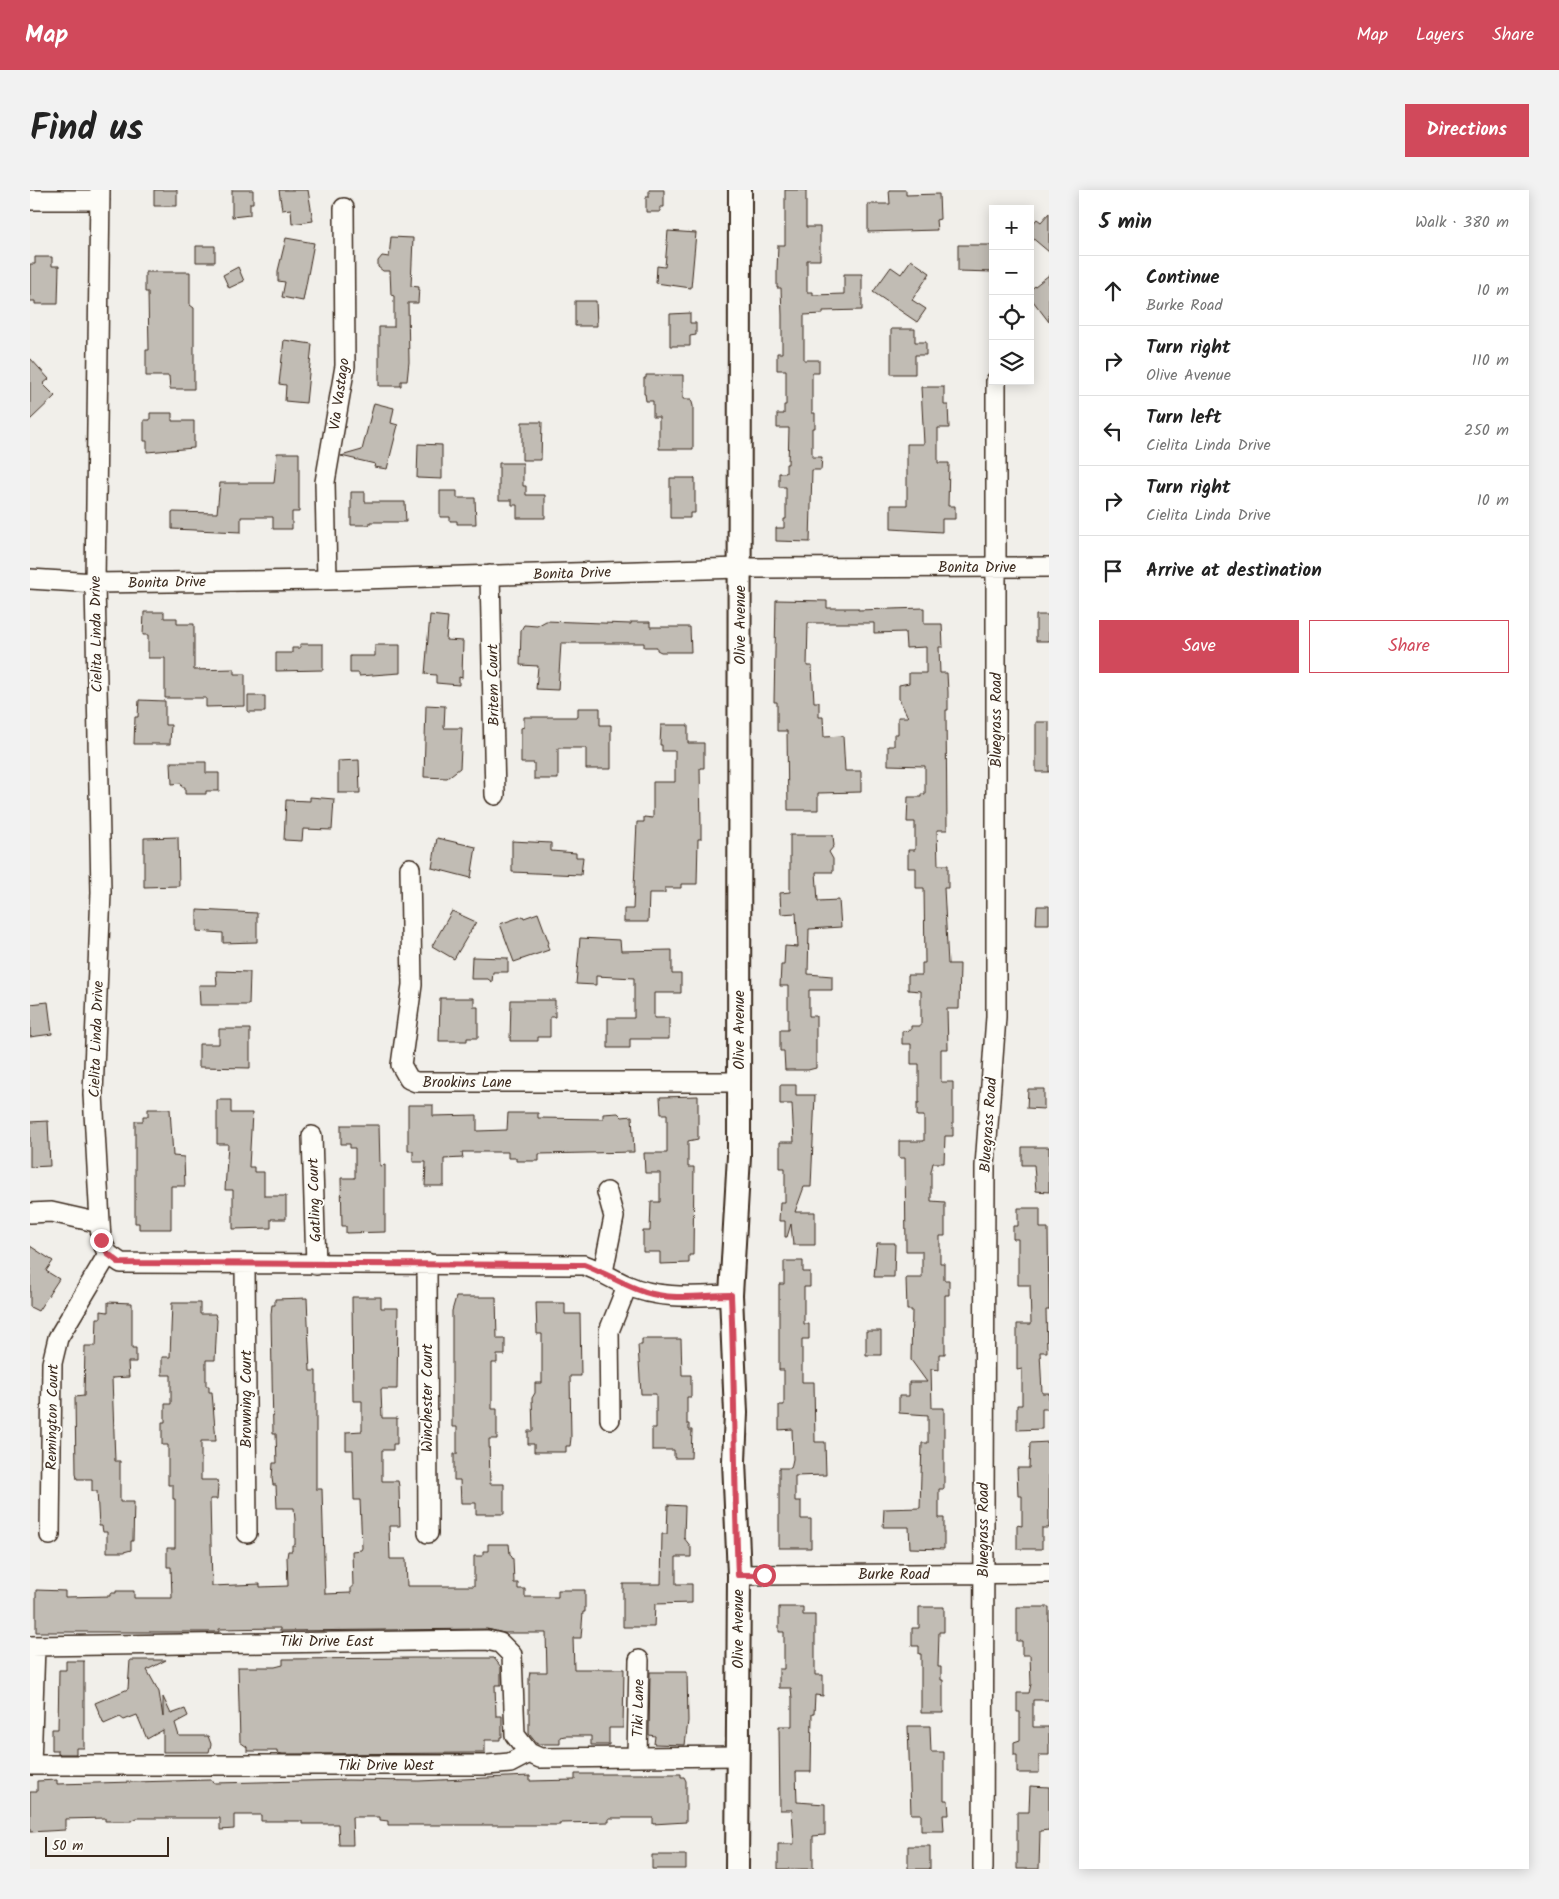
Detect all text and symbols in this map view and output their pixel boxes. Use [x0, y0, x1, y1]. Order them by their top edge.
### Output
text: Map [25, 16, 68, 55]
text: Map [1357, 21, 1388, 50]
text: Layers [1416, 21, 1464, 50]
text: Share [1492, 21, 1534, 50]
text: Find us [30, 102, 143, 158]
button: Directions [1405, 104, 1529, 157]
map controls [989, 205, 1034, 385]
button: + [989, 205, 1034, 250]
text: 5 min [1099, 206, 1152, 239]
text: Walk · 380 m [1415, 210, 1509, 235]
button: − [989, 250, 1034, 295]
text: Continue [1146, 263, 1219, 293]
icon: ahead [1099, 277, 1127, 305]
text: 10 m [1477, 278, 1509, 303]
text: Burke Road [1146, 293, 1222, 318]
button: locate [989, 295, 1034, 340]
text: Turn right [1146, 333, 1231, 363]
button: layers [989, 340, 1034, 385]
icon: right [1099, 347, 1127, 375]
text: 110 m [1472, 348, 1509, 373]
street label: Via Vastago [323, 356, 357, 432]
text: Olive Avenue [1146, 363, 1231, 388]
text: Turn left [1146, 403, 1221, 433]
icon: left [1099, 417, 1127, 445]
text: 250 m [1464, 418, 1509, 443]
text: Cielita Linda Drive [1146, 433, 1271, 458]
text: Turn right [1146, 473, 1231, 503]
icon: right [1099, 487, 1127, 515]
text: 10 m [1477, 488, 1509, 513]
text: Cielita Linda Drive [1146, 503, 1271, 528]
street label: Bonita Drive [938, 556, 1016, 580]
text: Arrive at destination [1146, 556, 1322, 586]
icon: arrive [1099, 557, 1127, 585]
street label: Bonita Drive [533, 561, 612, 587]
street label: Bonita Drive [128, 570, 207, 596]
street label: Cielita Linda Drive [84, 575, 110, 693]
street label: Olive Avenue [729, 585, 753, 665]
button: Save [1099, 620, 1299, 673]
button: Share [1309, 620, 1509, 673]
street label: Britem Court [481, 643, 507, 726]
street label: Bluegrass Road [985, 672, 1009, 768]
street label: Cielita Linda Drive [83, 980, 111, 1098]
street label: Olive Avenue [728, 990, 752, 1070]
street label: Brookins Lane [422, 1071, 512, 1095]
street label: Bluegrass Road [974, 1076, 1004, 1173]
street label: Gatling Court [302, 1157, 328, 1242]
route end [90, 1229, 113, 1252]
street label: Winchester Court [416, 1344, 440, 1452]
street label: Browning Court [235, 1350, 259, 1448]
street label: Remington Court [40, 1363, 66, 1470]
street label: Bluegrass Road [972, 1482, 996, 1578]
street label: Burke Road [858, 1563, 930, 1587]
route start [753, 1564, 776, 1587]
street label: Olive Avenue [727, 1589, 751, 1669]
street label: Tiki Drive East [280, 1630, 374, 1654]
street label: Tiki Lane [626, 1678, 652, 1737]
street label: Tiki Drive West [338, 1754, 434, 1778]
scale bar [45, 1834, 169, 1857]
text: 50 m [52, 1835, 83, 1857]

